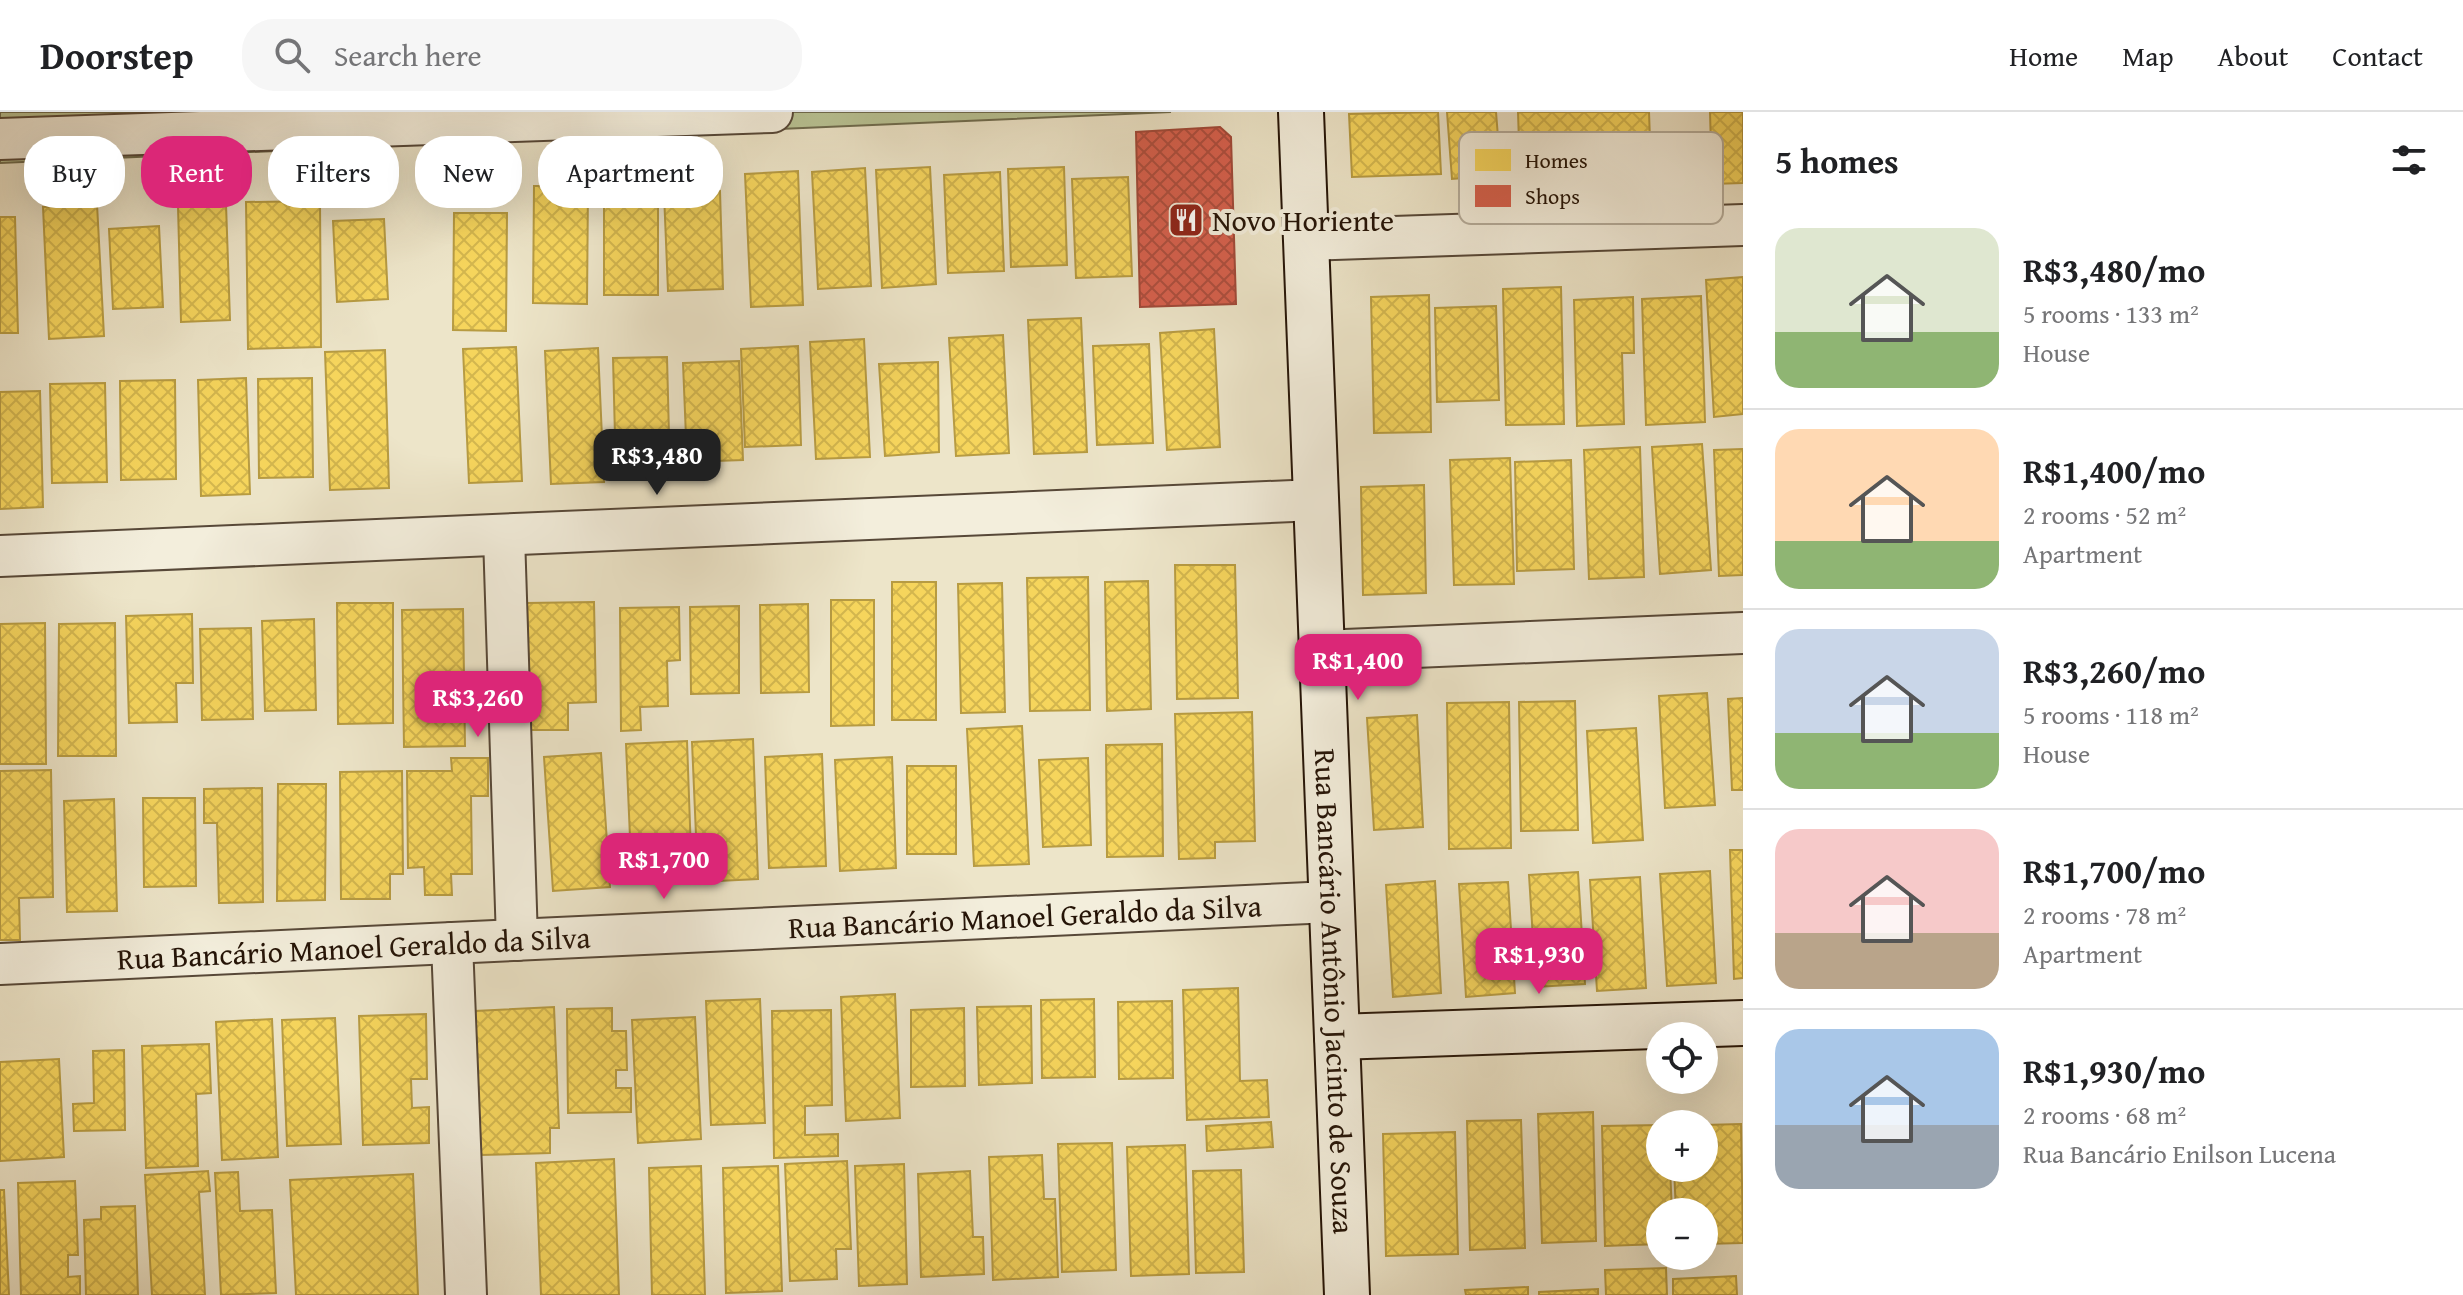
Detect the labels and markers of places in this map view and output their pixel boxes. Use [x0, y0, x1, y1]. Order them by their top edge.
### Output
place label: Novo Horiente [1212, 198, 1394, 242]
restaurant icon: Novo Horiente [1167, 201, 1205, 239]
pin: R$3,480 [583, 429, 731, 497]
pin: R$1,400 [1284, 634, 1432, 702]
pin: R$3,260 [404, 671, 552, 739]
pin: R$1,700 [590, 833, 738, 901]
pin: R$1,930 [1465, 928, 1613, 996]

